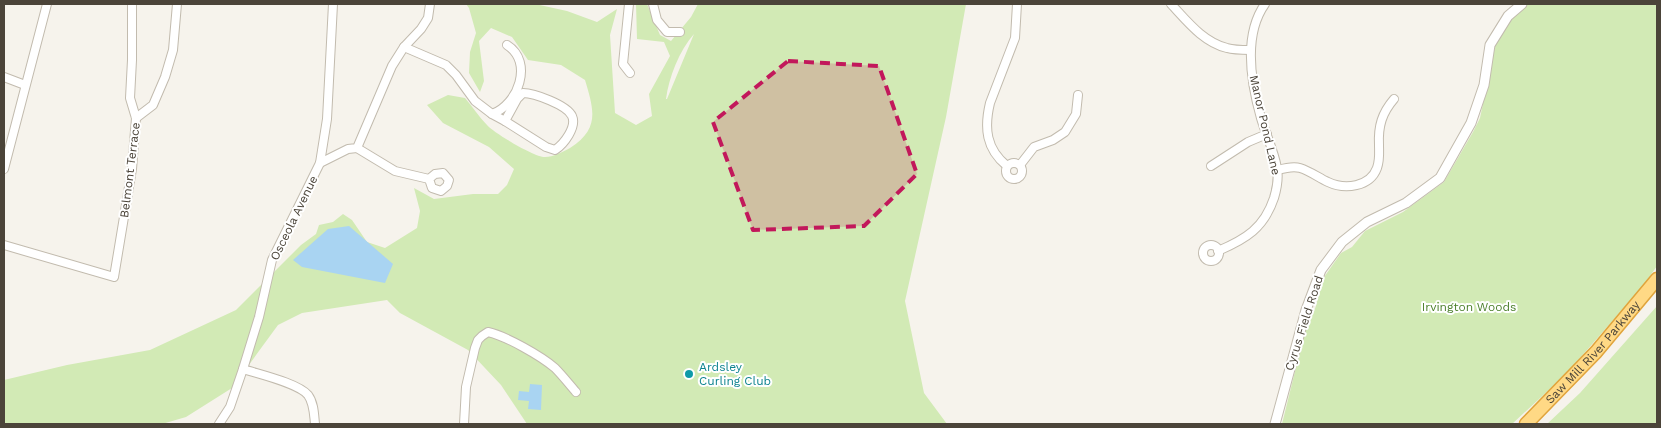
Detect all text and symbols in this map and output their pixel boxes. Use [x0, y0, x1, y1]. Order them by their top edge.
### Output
street label: Manor Pond Lane [1247, 74, 1283, 176]
street label: Belmont Terrace [117, 121, 143, 219]
street label: Osceola Avenue [267, 173, 321, 263]
street label: Cyrus Field Road [1282, 274, 1326, 372]
street label: Saw Mill River Parkway [1543, 297, 1643, 407]
park label: Irvington Woods [1422, 300, 1516, 314]
place label: Ardsley Curling Club [699, 360, 771, 388]
marker: Ardsley Curling Club [683, 368, 695, 380]

